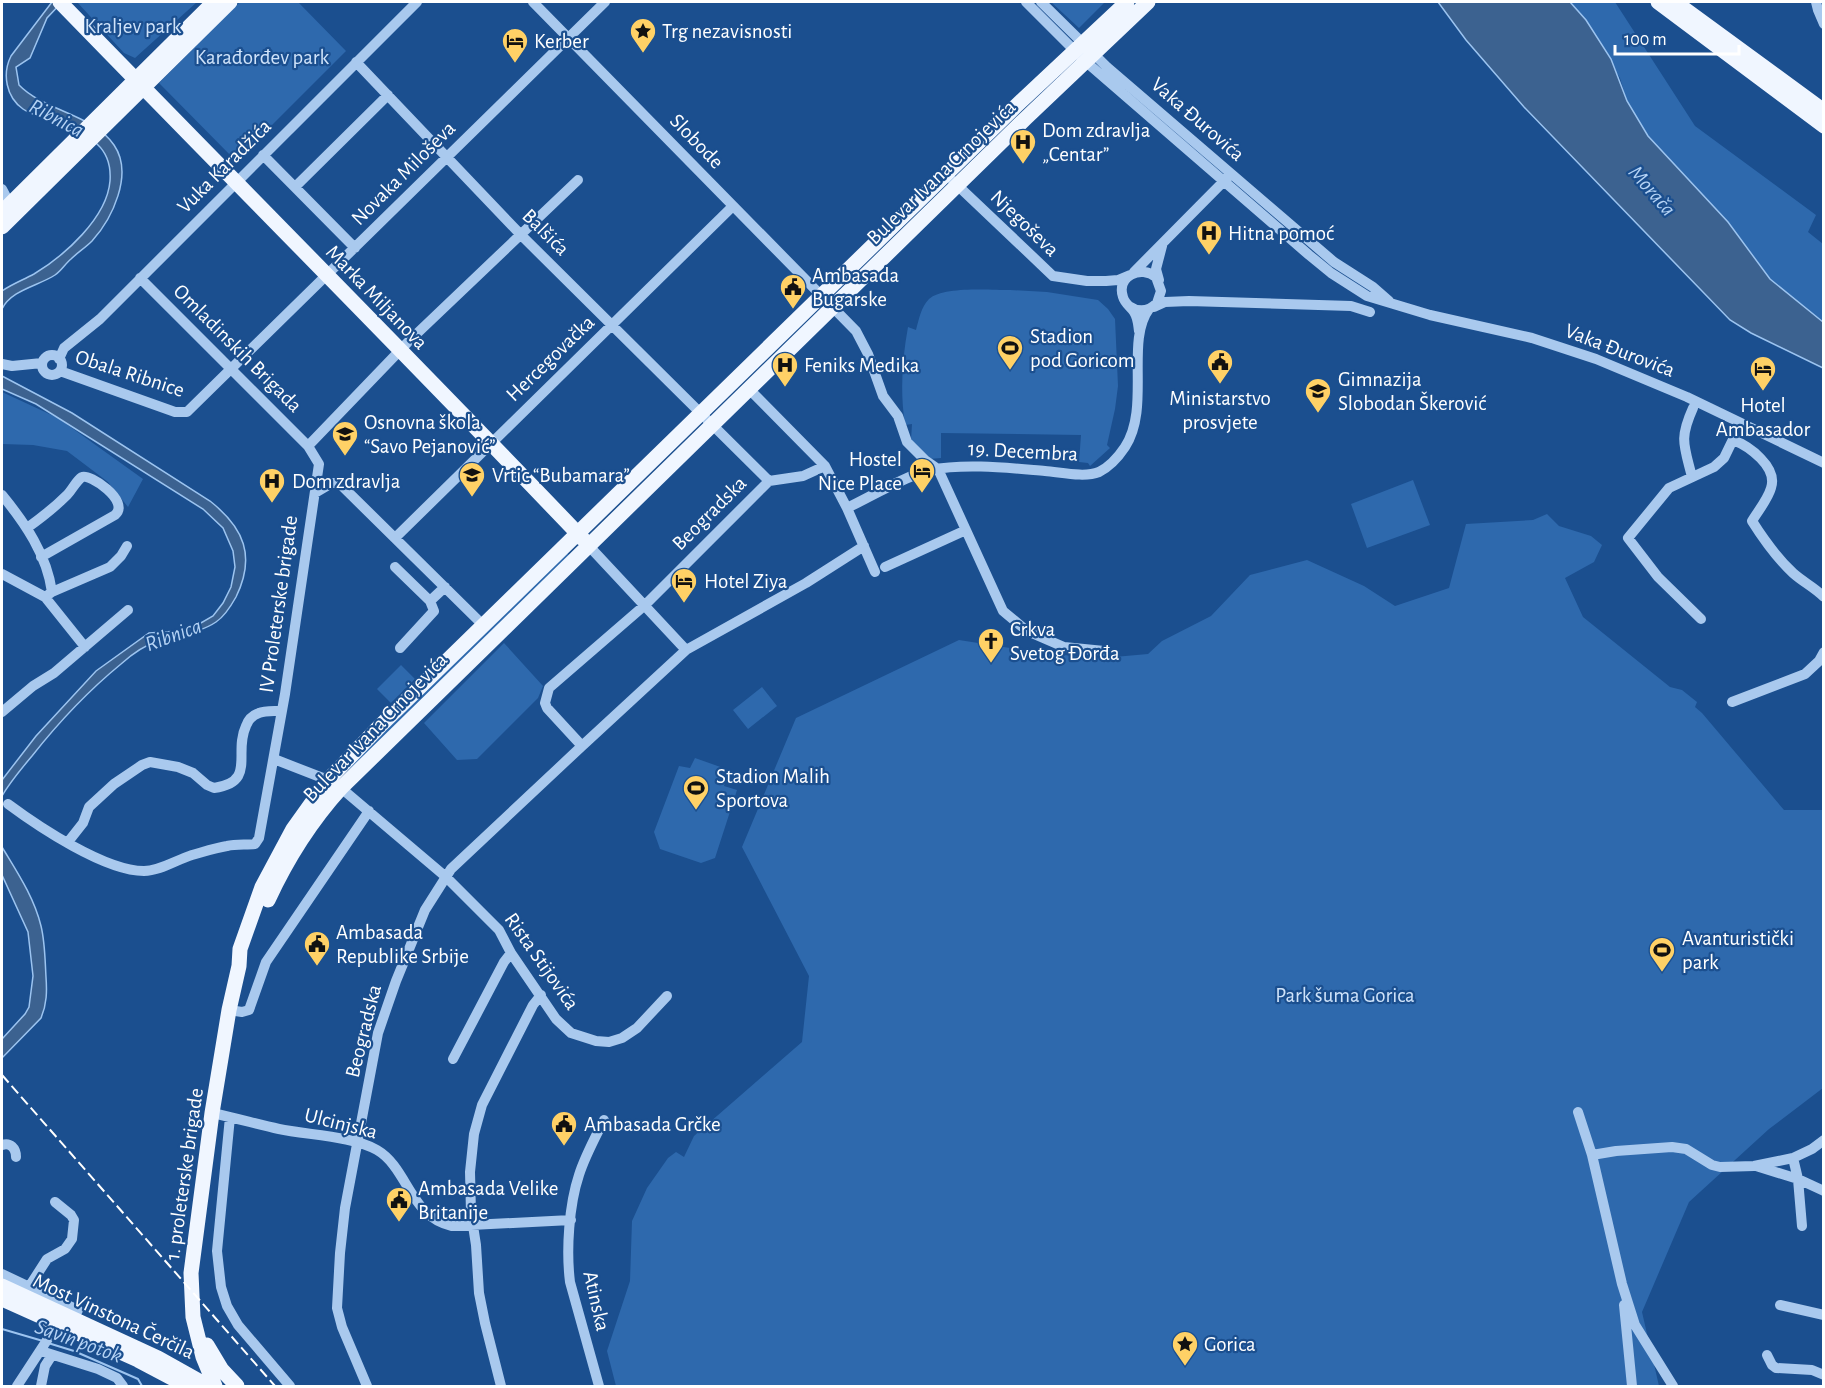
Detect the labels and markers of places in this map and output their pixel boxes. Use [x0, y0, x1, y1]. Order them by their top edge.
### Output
place icon: Trg nezavisnosti [628, 16, 658, 54]
place label: Trg nezavisnosti [662, 21, 792, 42]
hotel icon: Kerber [500, 26, 530, 64]
place label: Kerber [534, 31, 589, 52]
place label: Dom zdravlja „Centar” [1042, 120, 1151, 165]
hospital icon: Dom zdravlja „Centar” [1008, 127, 1038, 165]
hospital icon: Hitna pomoć [1194, 218, 1224, 256]
place label: Hitna pomoć [1228, 223, 1334, 244]
place label: Ambasada Bugarske [812, 265, 900, 310]
public building icon: Ambasada Bugarske [778, 272, 808, 310]
place label: Stadion pod Goricom [1030, 326, 1134, 371]
sports icon: Stadion pod Goricom [995, 333, 1025, 371]
public building icon: Ministarstvo prosvjete [1205, 347, 1235, 385]
hospital icon: Feniks Medika [770, 350, 800, 388]
hotel icon: Hotel Ambasador [1748, 354, 1778, 392]
place label: Feniks Medika [804, 355, 920, 376]
place label: Gimnazija Slobodan Škerović [1338, 369, 1486, 414]
school or university icon: Gimnazija Slobodan Škerović [1303, 376, 1333, 414]
place label: Ministarstvo prosvjete [1169, 388, 1271, 433]
place label: Hotel Ambasador [1716, 395, 1810, 440]
place label: Osnovna škola “Savo Pejanović” [364, 412, 495, 457]
school or university icon: Osnovna škola “Savo Pejanović” [330, 419, 360, 457]
place label: Hostel Nice Place [818, 449, 902, 494]
hotel icon: Hostel Nice Place [907, 456, 937, 494]
school or university icon: Vrtic “Bubamara” [457, 460, 487, 498]
place label: Vrtic “Bubamara” [492, 465, 630, 486]
hospital icon: Dom zdravlja [257, 466, 287, 504]
place label: Dom zdravlja [292, 471, 401, 492]
hotel icon: Hotel Ziya [669, 566, 699, 604]
place label: Hotel Ziya [704, 571, 788, 592]
place label: Crkva Svetog Đorđa [1010, 619, 1120, 664]
church icon: Crkva Svetog Đorđa [976, 626, 1006, 664]
place label: Stadion Malih Sportova [716, 766, 830, 811]
sports icon: Stadion Malih Sportova [681, 773, 711, 811]
place label: Ambasada Republike Srbije [336, 922, 469, 967]
place label: Avanturistički park [1682, 928, 1794, 973]
public building icon: Ambasada Republike Srbije [302, 929, 332, 967]
sports icon: Avanturistički park [1647, 935, 1677, 973]
public building icon: Ambasada Grčke [549, 1109, 579, 1147]
place label: Ambasada Grčke [584, 1114, 721, 1135]
place label: Ambasada Velike Britanije [418, 1178, 559, 1223]
public building icon: Ambasada Velike Britanije [384, 1185, 414, 1223]
place icon: Gorica [1170, 1329, 1200, 1367]
place label: Gorica [1204, 1334, 1256, 1355]

